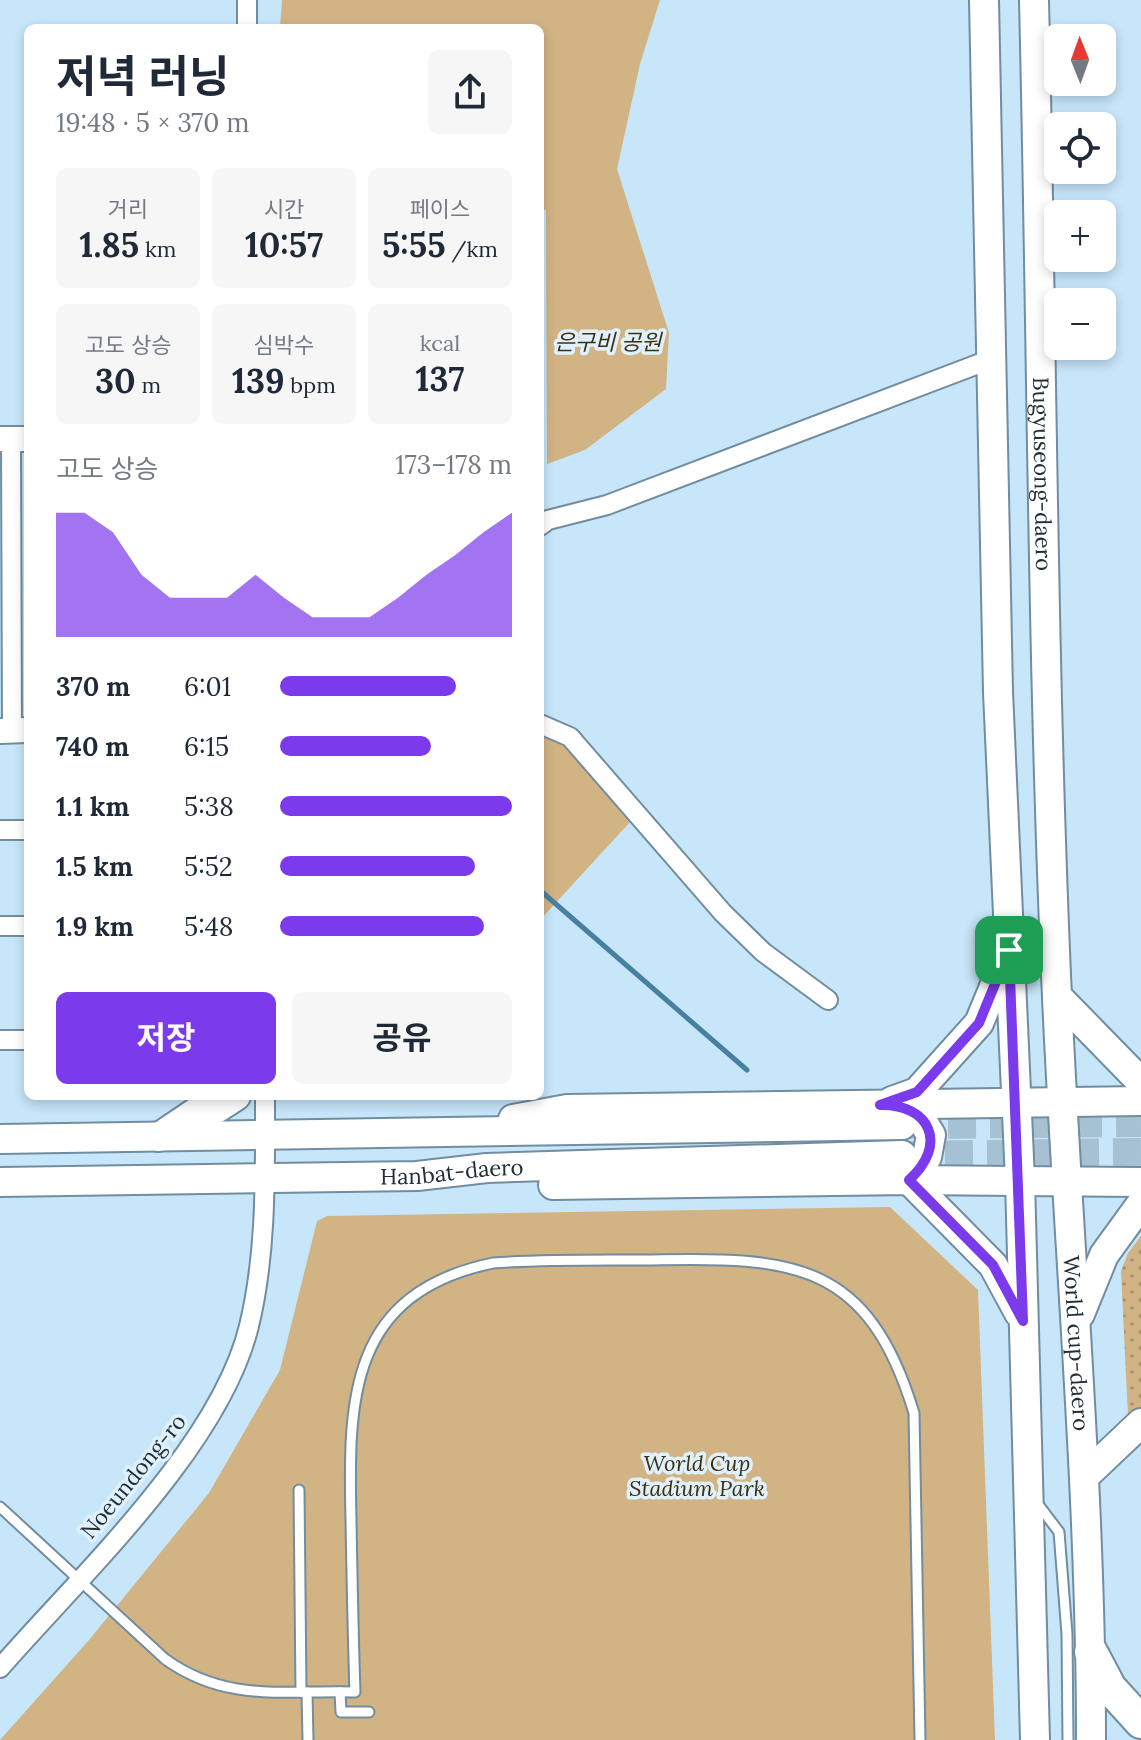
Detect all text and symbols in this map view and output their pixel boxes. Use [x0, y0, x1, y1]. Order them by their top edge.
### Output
north arrow [1044, 24, 1116, 96]
map controls [1044, 24, 1116, 360]
text: 저녁 러닝 [56, 48, 230, 104]
button: share [428, 50, 512, 134]
text: 19:48 · 5 × 370 m [56, 106, 250, 139]
button: locate [1044, 112, 1116, 184]
text: 거리 [108, 195, 148, 223]
text: 시간 [264, 195, 304, 223]
text: 페이스 [410, 195, 470, 223]
button: + [1044, 200, 1116, 272]
text: 1.85 [80, 223, 139, 266]
text: 10:57 [245, 223, 323, 266]
text: 5:55 [382, 223, 446, 266]
text: km [139, 235, 176, 263]
text: /km [446, 235, 498, 263]
button: − [1044, 288, 1116, 360]
park label: 은구비 공원 [555, 328, 663, 356]
text: kcal [420, 329, 460, 357]
text: 고도 상승 [85, 331, 171, 359]
text: 심박수 [254, 331, 314, 359]
text: 137 [416, 357, 464, 400]
text: 30 [95, 359, 136, 402]
text: 139 [232, 359, 285, 402]
text: m [136, 371, 161, 399]
text: bpm [285, 371, 336, 399]
street label: Bugyuseong-daero [1027, 377, 1058, 571]
text: 173–178 m [395, 448, 512, 481]
text: 고도 상승 [56, 452, 159, 485]
text: 370 m [56, 670, 130, 703]
text: 6:01 [184, 670, 231, 703]
text: 740 m [56, 730, 129, 763]
text: 6:15 [184, 730, 229, 763]
text: 1.1 km [56, 790, 129, 823]
text: 5:38 [184, 790, 234, 823]
text: 1.5 km [56, 850, 133, 883]
text: 5:52 [184, 850, 233, 883]
text: 1.9 km [56, 910, 134, 943]
text: 5:48 [184, 910, 233, 943]
pin [975, 916, 1043, 984]
icon: arrive [987, 928, 1031, 972]
button: 저장 [56, 992, 276, 1084]
button: 공유 [292, 992, 512, 1084]
street label: Hanbat-daero [380, 1153, 524, 1191]
street label: World cup-daero [1057, 1255, 1096, 1432]
street label: Noeundong-ro [74, 1408, 192, 1544]
park label: World Cup Stadium Park [629, 1449, 765, 1502]

